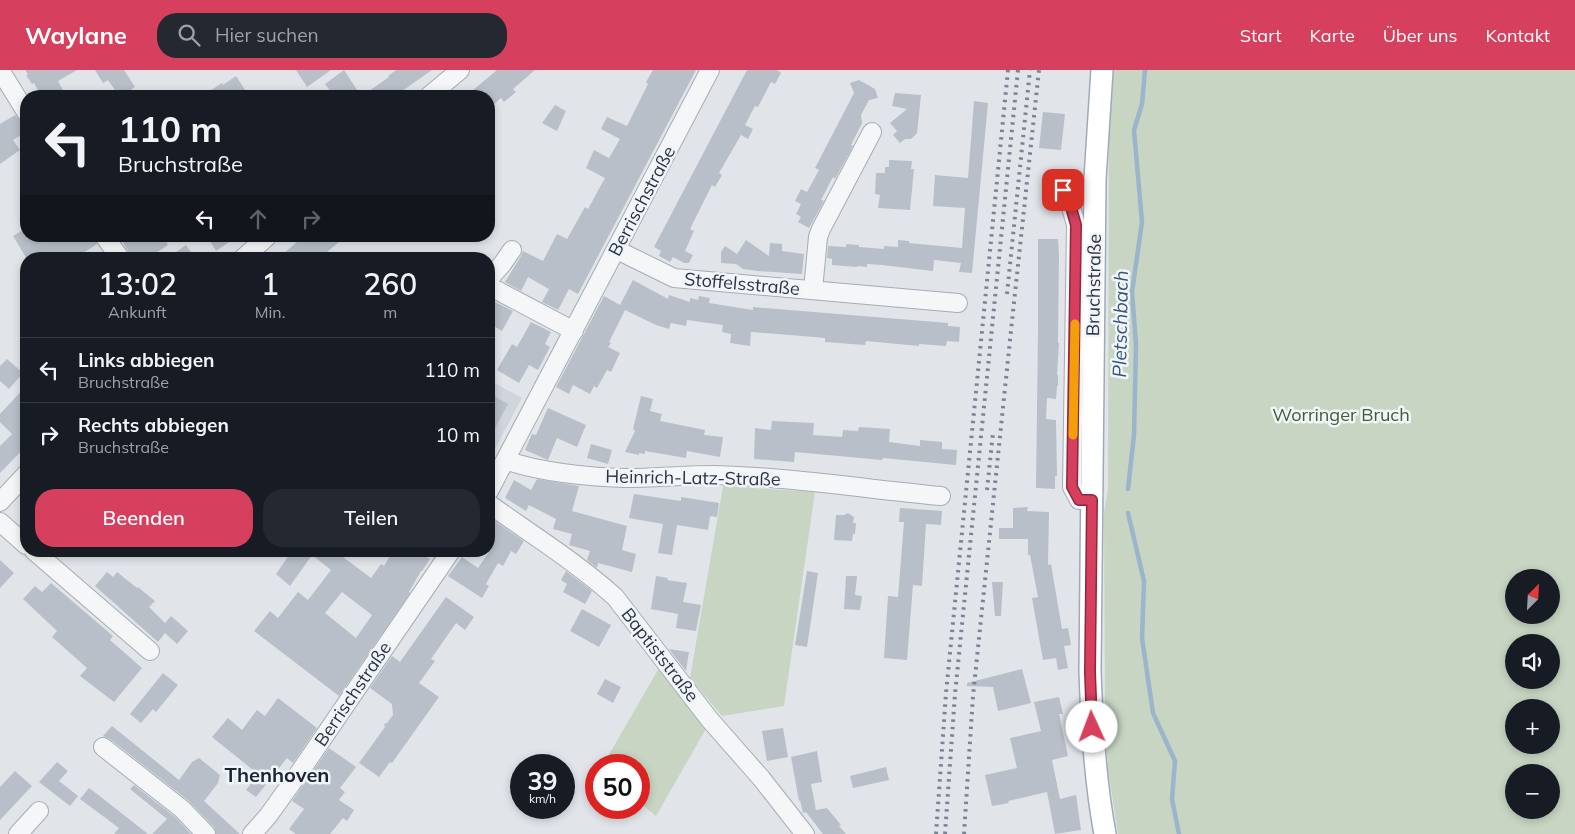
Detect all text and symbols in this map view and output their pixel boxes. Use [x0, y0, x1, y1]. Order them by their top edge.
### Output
search box [157, 13, 507, 58]
text: Waylane [25, 20, 127, 50]
icon: search [175, 21, 203, 49]
text: Hier suchen [215, 23, 319, 47]
text: Start [1240, 24, 1281, 47]
text: Karte [1309, 24, 1355, 47]
text: Über uns [1383, 24, 1458, 47]
text: Kontakt [1486, 24, 1550, 47]
text: 110 m [118, 107, 222, 151]
icon: left [35, 110, 100, 175]
street label: Berrischstraße [603, 142, 680, 260]
text: Bruchstraße [118, 150, 243, 178]
pin [1042, 169, 1084, 211]
icon: arrive [1049, 176, 1077, 204]
icon: left [191, 205, 219, 233]
icon: ahead [244, 205, 272, 233]
icon: right [297, 205, 325, 233]
street label: Bruchstraße [1081, 234, 1106, 336]
text: 13:02 [98, 265, 177, 303]
text: 1 [261, 265, 279, 303]
text: 260 [363, 265, 417, 303]
street label: Stoffelsstraße [683, 267, 801, 300]
water label: Pletschbach [1107, 270, 1133, 378]
text: Ankunft [108, 302, 167, 322]
text: Min. [255, 302, 285, 322]
text: m [383, 302, 397, 322]
text: Links abbiegen [78, 348, 215, 372]
icon: left [35, 356, 63, 384]
text: 110 m [424, 358, 480, 382]
text: Bruchstraße [78, 372, 169, 392]
park label: Worringer Bruch [1272, 403, 1410, 426]
text: Rechts abbiegen [78, 413, 229, 437]
icon: right [35, 421, 63, 449]
text: 10 m [436, 423, 480, 447]
text: Bruchstraße [78, 437, 169, 457]
street label: Heinrich-Latz-Straße [605, 464, 781, 491]
button: Beenden [35, 489, 253, 547]
button: Teilen [263, 489, 480, 547]
north arrow [1505, 569, 1560, 624]
map controls [1505, 569, 1560, 819]
street label: Baptiststraße [617, 603, 704, 706]
button: sound [1505, 634, 1560, 689]
street label: Berrischstraße [309, 637, 396, 750]
button: + [1505, 699, 1560, 754]
position arrow [1065, 700, 1117, 752]
speed limit sign: 50 [585, 754, 650, 819]
district label: Thenhoven [225, 762, 329, 787]
button: − [1505, 764, 1560, 819]
text: 39 [527, 765, 558, 796]
text: km/h [529, 791, 556, 806]

